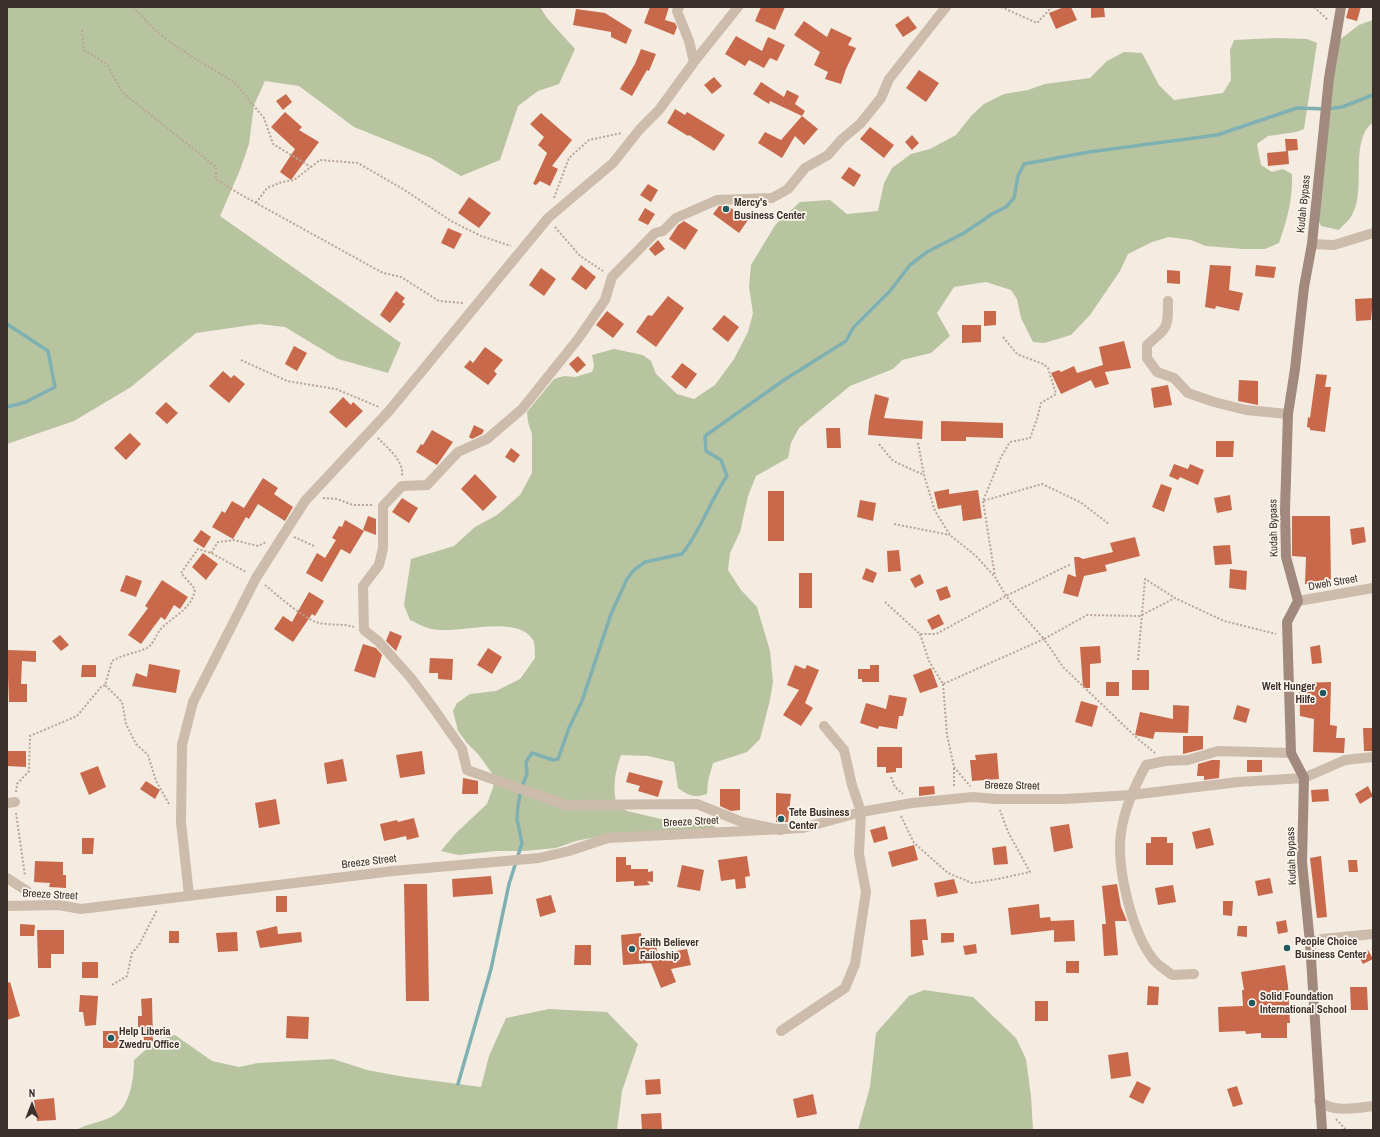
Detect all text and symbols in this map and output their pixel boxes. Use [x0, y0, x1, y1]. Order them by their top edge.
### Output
street label: Kudah Bypass [1294, 174, 1314, 234]
place label: Mercy's Business Center [734, 196, 805, 222]
marker: Mercy's Business Center [721, 204, 731, 214]
street label: Kudah Bypass [1267, 499, 1281, 557]
street label: Dweh Street [1307, 572, 1359, 594]
place label: Welt Hunger Hilfe [1262, 680, 1315, 706]
marker: Welt Hunger Hilfe [1318, 688, 1328, 698]
street label: Breeze Street [984, 779, 1040, 793]
place label: Tete Business Center [789, 806, 849, 832]
street label: Breeze Street [663, 814, 719, 830]
marker: Tete Business Center [776, 814, 786, 824]
street label: Kudah Bypass [1284, 827, 1300, 885]
street label: Breeze Street [341, 852, 397, 872]
street label: Breeze Street [22, 887, 78, 903]
place label: People Choice Business Center [1295, 935, 1366, 961]
place label: Faith Believer Failoship [640, 936, 699, 962]
marker: People Choice Business Center [1282, 943, 1292, 953]
marker: Faith Believer Failoship [627, 944, 637, 954]
place label: Solid Foundation International School [1260, 990, 1347, 1016]
marker: Solid Foundation International School [1247, 998, 1257, 1008]
place label: Help Liberia Zwedru Office [119, 1025, 179, 1051]
marker: Help Liberia Zwedru Office [106, 1033, 116, 1043]
north arrow [12, 1085, 52, 1125]
text: N [29, 1086, 35, 1100]

